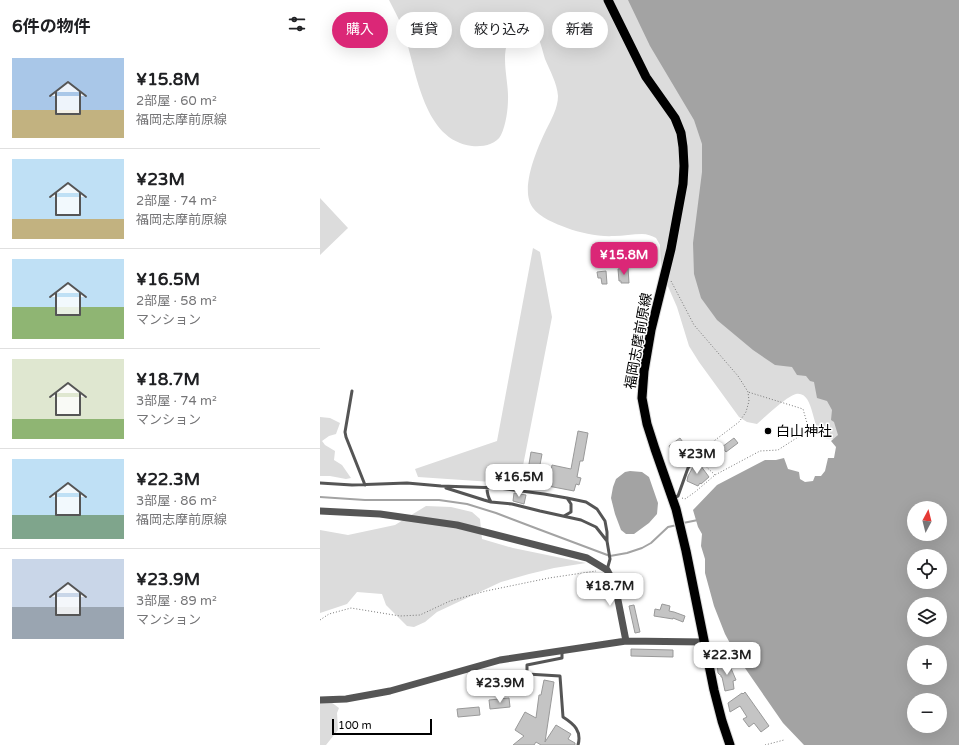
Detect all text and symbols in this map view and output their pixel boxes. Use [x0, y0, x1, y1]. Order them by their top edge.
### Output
chip: 購入 [332, 12, 388, 48]
chip: 賃貸 [396, 12, 452, 48]
chip: 絞り込み [460, 12, 544, 48]
chip: 新着 [552, 12, 608, 48]
icon: filters [286, 13, 308, 35]
text: 6件の物件 [12, 16, 91, 37]
text: ¥15.8M [136, 69, 200, 90]
icon: home [44, 74, 92, 122]
text: 2部屋 · 60 m² [136, 93, 217, 109]
text: 福岡志摩前原線 [136, 112, 227, 128]
text: ¥23M [136, 169, 185, 190]
icon: home [44, 175, 92, 223]
text: 2部屋 · 74 m² [136, 193, 217, 209]
text: 福岡志摩前原線 [136, 212, 227, 228]
pin: ¥15.8M [591, 242, 657, 276]
text: ¥15.8M [600, 247, 648, 263]
text: ¥16.5M [136, 269, 200, 290]
icon: home [44, 275, 92, 323]
street label: 福岡志摩前原線 [622, 291, 655, 391]
text: 2部屋 · 58 m² [136, 293, 217, 309]
text: マンション [136, 312, 201, 328]
text: ¥18.7M [136, 369, 200, 390]
icon: home [44, 375, 92, 423]
text: 3部屋 · 74 m² [136, 393, 217, 409]
text: マンション [136, 412, 201, 428]
place label: 白山神社 [776, 423, 832, 440]
marker: 白山神社 [763, 426, 773, 436]
pin: ¥23M [673, 441, 721, 475]
text: ¥23M [678, 446, 716, 462]
pin: ¥16.5M [486, 464, 552, 498]
text: ¥22.3M [136, 469, 200, 490]
text: ¥16.5M [495, 469, 543, 485]
icon: home [44, 475, 92, 523]
text: 3部屋 · 86 m² [136, 493, 217, 509]
north arrow [907, 501, 947, 541]
map controls [907, 501, 947, 733]
text: 福岡志摩前原線 [136, 512, 227, 528]
button: locate [907, 549, 947, 589]
text: ¥23.9M [136, 569, 200, 590]
pin: ¥18.7M [577, 573, 643, 607]
icon: home [44, 575, 92, 623]
text: ¥18.7M [586, 578, 634, 594]
text: 3部屋 · 89 m² [136, 593, 217, 609]
button: layers [907, 597, 947, 637]
text: マンション [136, 612, 201, 628]
pin: ¥22.3M [694, 642, 760, 676]
button: + [907, 645, 947, 685]
text: ¥22.3M [703, 647, 751, 663]
pin: ¥23.9M [467, 670, 533, 704]
text: ¥23.9M [476, 675, 524, 691]
button: − [907, 693, 947, 733]
scale bar [332, 717, 432, 736]
text: 100 m [338, 719, 372, 732]

